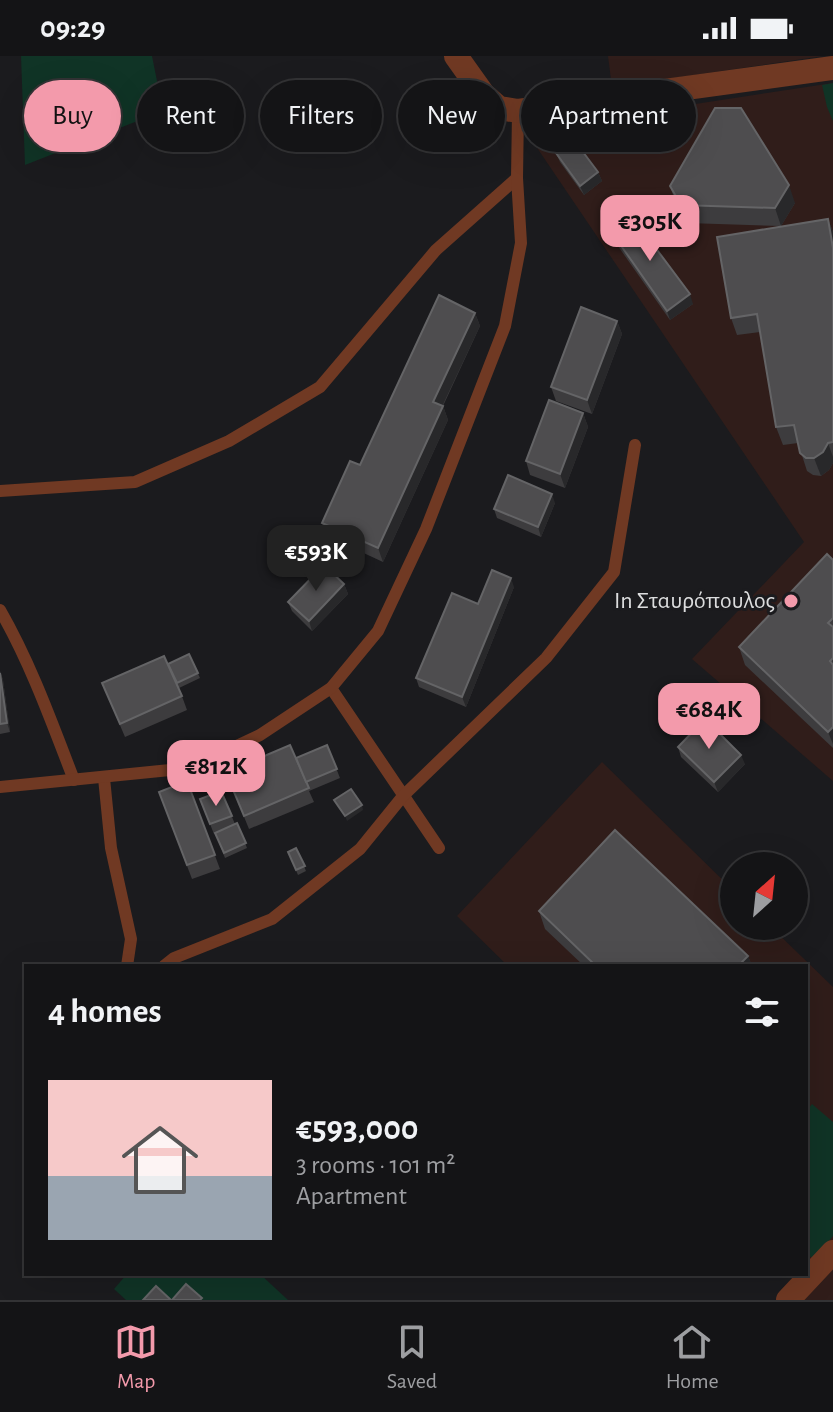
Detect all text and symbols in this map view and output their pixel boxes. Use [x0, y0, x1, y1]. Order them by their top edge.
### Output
text: 09:29 [40, 13, 106, 43]
chip: Buy [24, 80, 121, 152]
chip: Rent [137, 80, 244, 152]
chip: Filters [260, 80, 382, 152]
chip: New [398, 80, 505, 152]
chip: Apartment [521, 80, 696, 152]
pin: €305K [594, 195, 706, 263]
text: €305K [618, 208, 682, 234]
pin: €593K [260, 525, 372, 593]
text: €593K [285, 538, 347, 564]
place label: In Σταυρόπουλος [614, 589, 775, 613]
marker: In Σταυρόπουλος [782, 592, 800, 610]
pin: €684K [653, 683, 765, 751]
text: €684K [676, 696, 742, 722]
pin: €812K [160, 740, 272, 808]
text: €812K [185, 753, 247, 779]
north arrow [720, 852, 808, 940]
map controls [720, 852, 808, 940]
icon: filters [740, 990, 784, 1034]
text: 4 homes [48, 995, 162, 1029]
icon: home [112, 1112, 208, 1208]
text: €593,000 [296, 1112, 419, 1146]
text: 3 rooms · 101 m² [296, 1152, 455, 1178]
text: Apartment [296, 1183, 407, 1209]
tab: Map [114, 1320, 158, 1394]
tab: Saved [387, 1320, 437, 1394]
tab: Home [666, 1320, 719, 1394]

